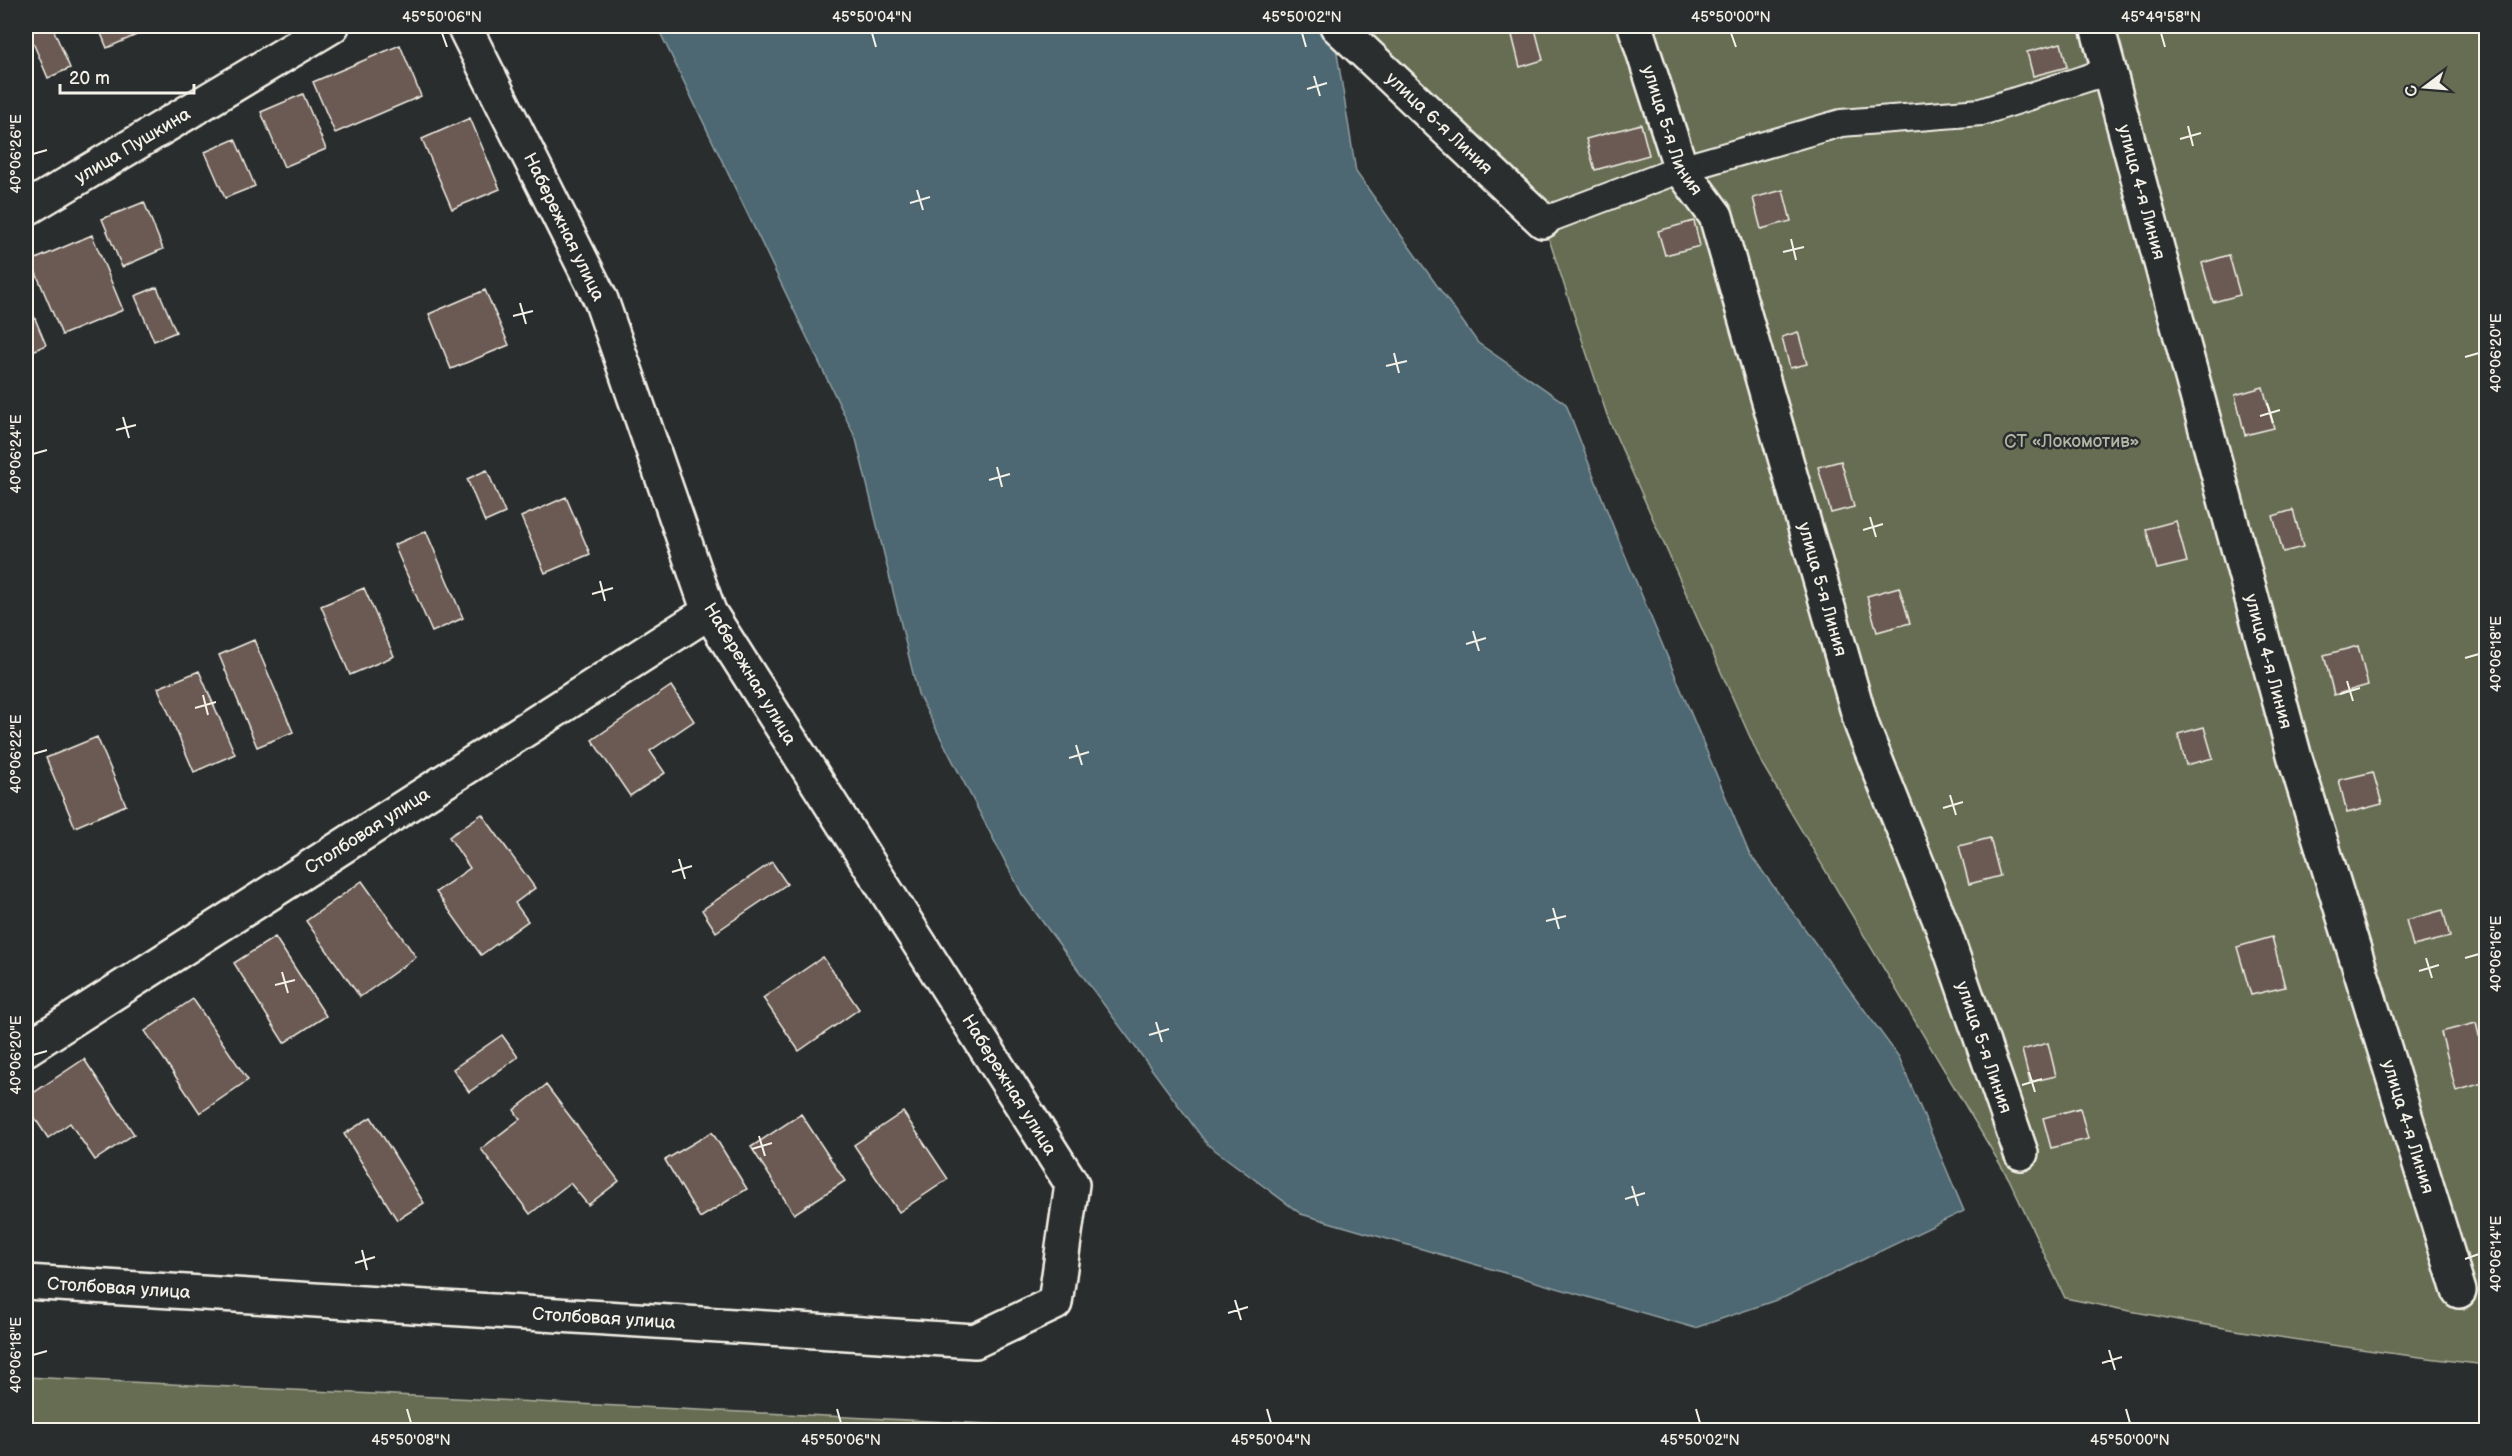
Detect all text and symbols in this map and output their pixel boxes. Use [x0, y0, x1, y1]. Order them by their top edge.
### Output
text: 45°50'06"N [402, 8, 482, 27]
text: 45°50'04"N [832, 8, 912, 27]
text: 45°50'02"N [1262, 8, 1342, 27]
text: 45°50'00"N [1691, 8, 1771, 27]
text: 45°49'58"N [2121, 8, 2201, 27]
scale bar [60, 57, 194, 95]
north arrow [2395, 57, 2455, 117]
street label: улица 5-я Линия [1638, 63, 1707, 199]
text: 20 m [69, 68, 110, 89]
street label: улица 6-я Линия [1382, 68, 1497, 178]
text: С [2401, 83, 2423, 99]
street label: улица Пушкина [71, 103, 194, 188]
text: 40°06'26"E [7, 114, 26, 194]
street label: улица 4-я Линия [2114, 122, 2170, 262]
street label: Набережная улица [519, 150, 609, 305]
text: 40°06'20"E [2487, 313, 2506, 393]
text: 40°06'24"E [7, 414, 26, 494]
park label: СТ «Локомотив» [2004, 431, 2140, 452]
street label: улица 5-я Линия [1794, 520, 1852, 659]
street label: улица 4-я Линия [2241, 591, 2297, 731]
street label: Набережная улица [699, 599, 801, 749]
text: 40°06'18"E [2487, 616, 2506, 692]
text: 40°06'22"E [7, 714, 26, 794]
street label: Столбовая улица [301, 783, 434, 878]
text: 40°06'16"E [2487, 916, 2506, 992]
street label: улица 5-я Линия [1952, 978, 2017, 1116]
street label: Набережная улица [957, 1011, 1061, 1160]
text: 40°06'20"E [7, 1015, 26, 1095]
street label: улица 4-я Линия [2378, 1057, 2439, 1196]
text: 40°06'14"E [2487, 1216, 2506, 1292]
street label: Столбовая улица [46, 1273, 192, 1303]
street label: Столбовая улица [532, 1303, 677, 1333]
text: 40°06'18"E [7, 1317, 26, 1393]
text: 45°50'08"N [371, 1431, 451, 1450]
text: 45°50'06"N [801, 1431, 881, 1450]
text: 45°50'04"N [1231, 1431, 1311, 1450]
text: 45°50'02"N [1660, 1431, 1740, 1450]
text: 45°50'00"N [2090, 1431, 2170, 1450]

